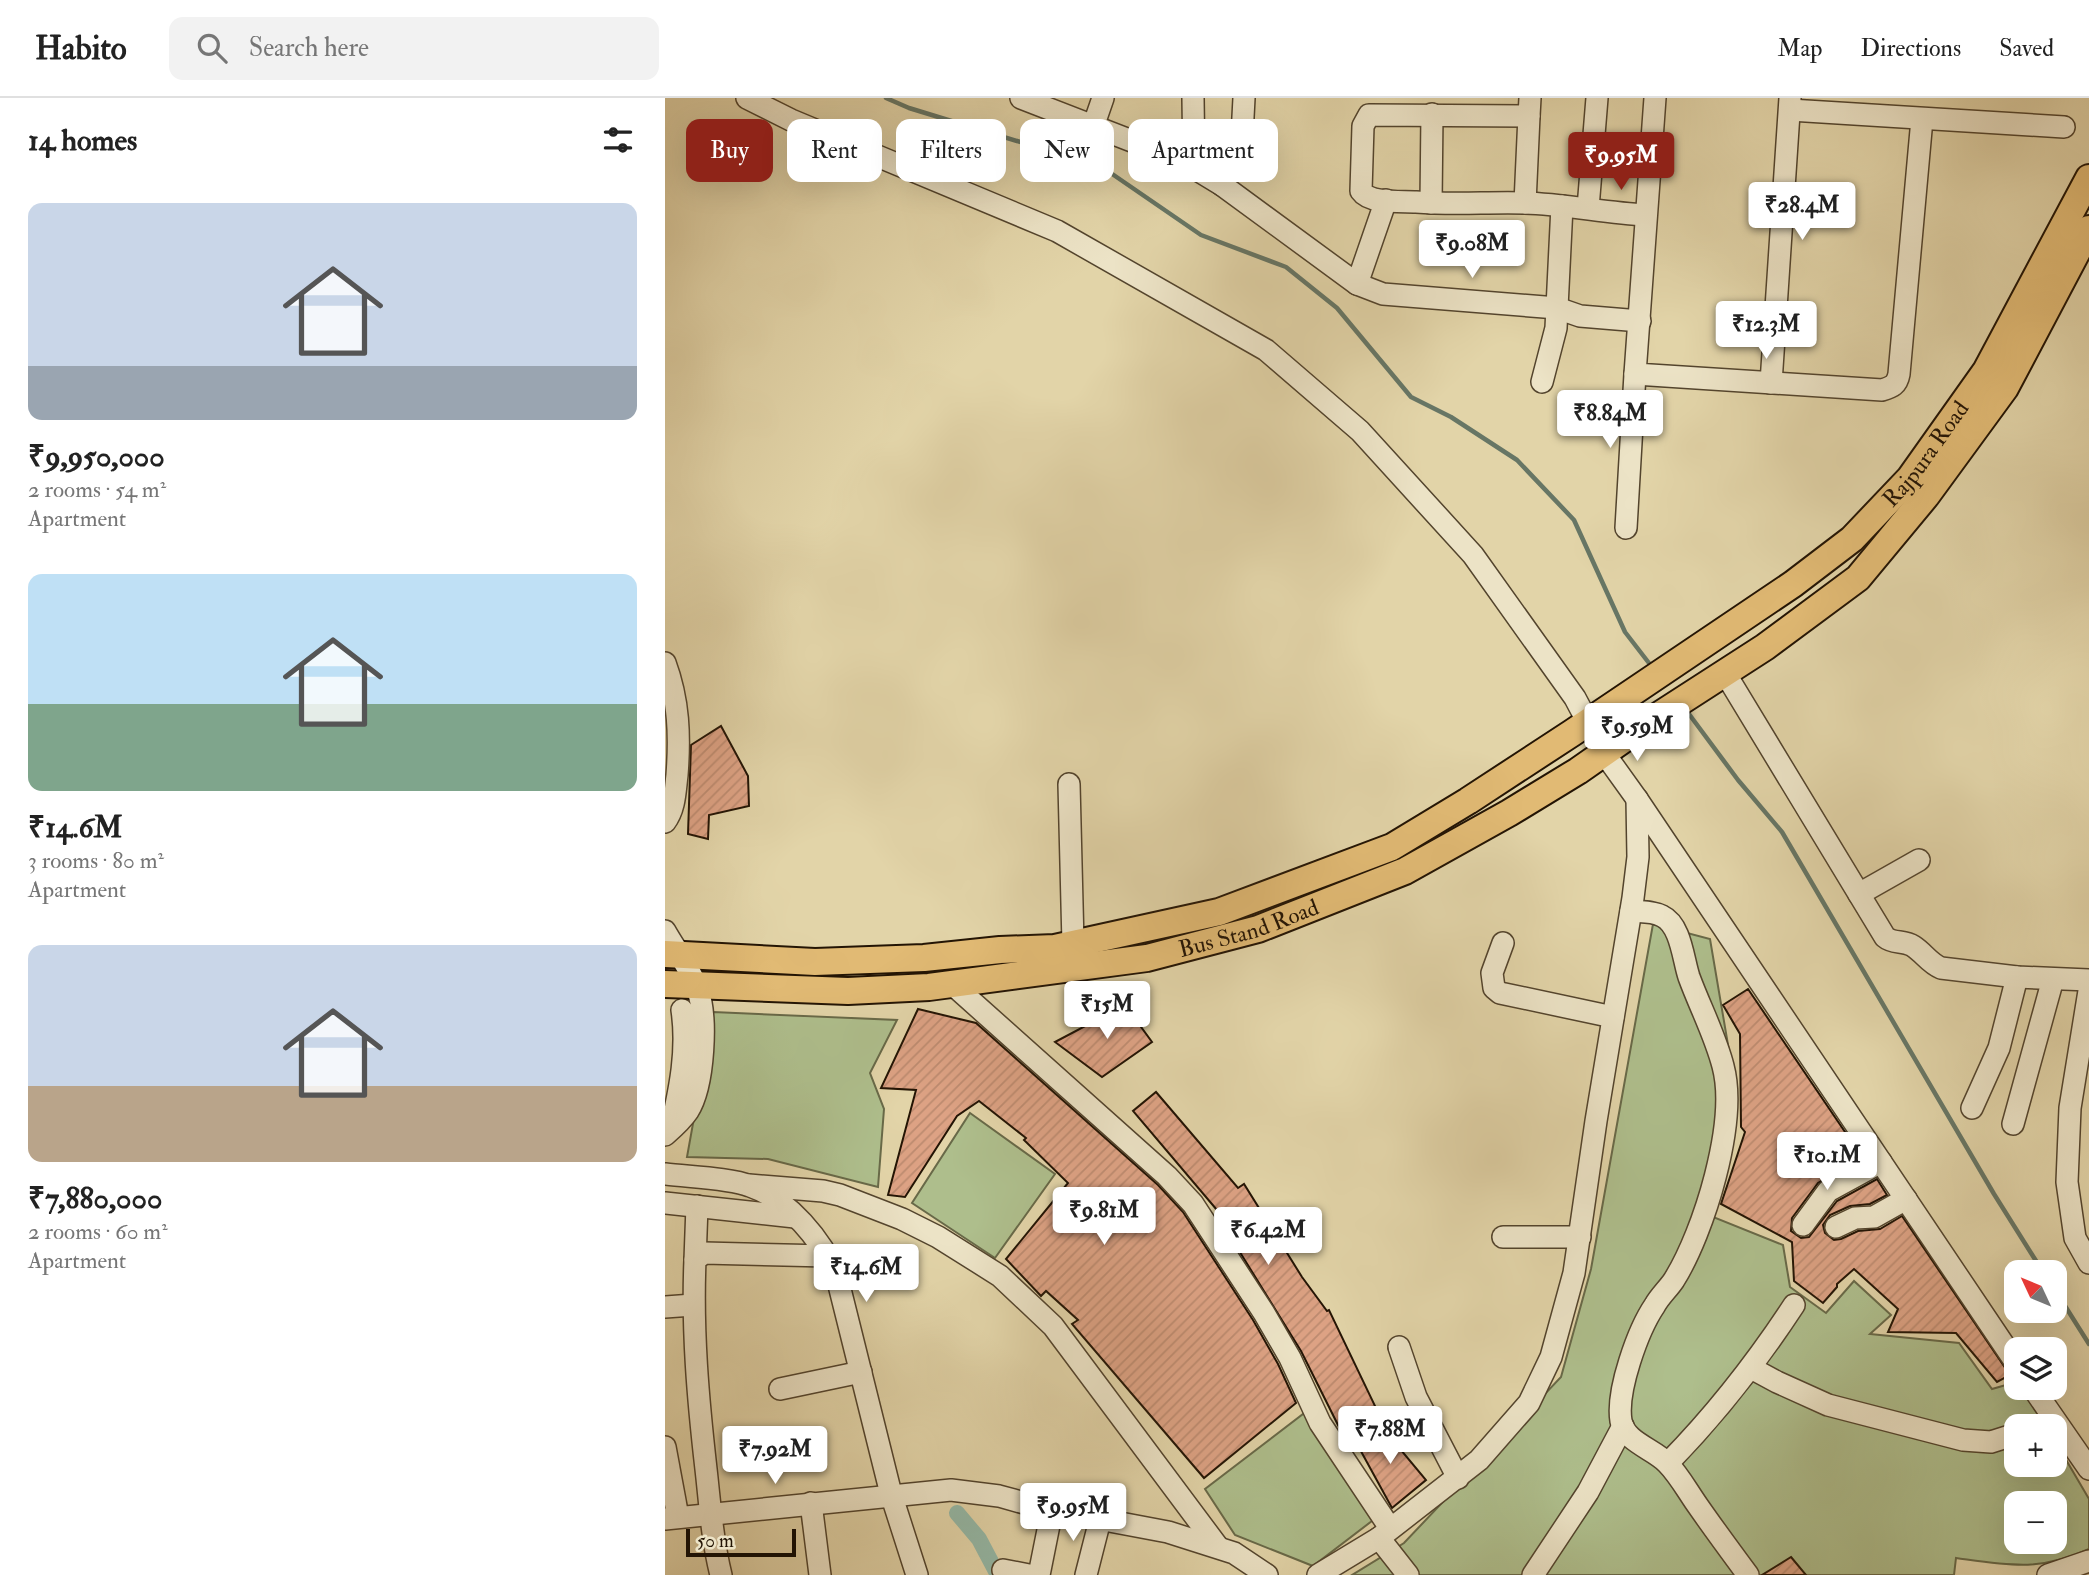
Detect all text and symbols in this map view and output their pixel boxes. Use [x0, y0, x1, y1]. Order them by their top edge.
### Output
search box [169, 17, 659, 80]
text: Habito [35, 28, 127, 69]
icon: search [193, 29, 231, 67]
text: Search here [249, 32, 369, 64]
text: Map [1777, 33, 1822, 64]
text: Directions [1860, 33, 1961, 64]
text: Saved [1999, 33, 2054, 64]
chip: Buy [686, 119, 773, 182]
chip: Rent [787, 119, 882, 182]
chip: Filters [896, 119, 1006, 182]
chip: New [1020, 119, 1114, 182]
chip: Apartment [1128, 119, 1278, 182]
icon: filters [599, 121, 637, 159]
text: 14 homes [28, 122, 137, 159]
pin: ₹9.95M [1564, 132, 1678, 192]
text: ₹9.95M [1584, 140, 1658, 169]
pin: ₹28.4M [1745, 183, 1859, 242]
text: ₹28.4M [1764, 190, 1840, 219]
pin: ₹9.08M [1415, 220, 1529, 280]
text: ₹9.08M [1435, 228, 1509, 257]
icon: home [270, 248, 396, 374]
pin: ₹12.3M [1709, 302, 1823, 361]
text: ₹12.3M [1732, 309, 1800, 338]
pin: ₹8.84M [1553, 390, 1667, 450]
street label: Rajpura Road [1876, 395, 1975, 513]
text: ₹8.84M [1573, 398, 1647, 427]
text: ₹9,950,000 [28, 438, 165, 475]
text: 2 rooms · 54 m² [28, 475, 166, 504]
text: Apartment [28, 504, 126, 533]
icon: home [270, 619, 396, 745]
pin: ₹9.59M [1580, 704, 1694, 763]
text: ₹9.59M [1600, 711, 1674, 740]
text: ₹14.6M [28, 809, 123, 846]
text: 3 rooms · 80 m² [28, 846, 164, 875]
text: Apartment [28, 875, 126, 904]
street label: Bus Stand Road [1175, 892, 1323, 964]
pin: ₹15M [1066, 982, 1148, 1041]
text: ₹15M [1080, 989, 1134, 1018]
icon: home [270, 990, 396, 1116]
pin: ₹10.1M [1770, 1132, 1884, 1192]
text: ₹10.1M [1793, 1140, 1861, 1169]
text: ₹7,880,000 [28, 1180, 162, 1217]
pin: ₹9.81M [1047, 1188, 1161, 1247]
text: ₹9.81M [1069, 1195, 1139, 1224]
pin: ₹6.42M [1211, 1208, 1325, 1267]
text: ₹6.42M [1230, 1215, 1306, 1244]
text: 2 rooms · 60 m² [28, 1217, 168, 1246]
pin: ₹14.6M [809, 1244, 923, 1304]
text: Apartment [28, 1246, 126, 1275]
text: ₹14.6M [830, 1252, 902, 1281]
north arrow [2004, 1260, 2067, 1323]
map controls [2004, 1260, 2067, 1554]
button: layers [2004, 1337, 2067, 1400]
pin: ₹7.88M [1333, 1406, 1447, 1466]
text: ₹7.88M [1354, 1414, 1426, 1443]
button: + [2004, 1414, 2067, 1477]
pin: ₹7.92M [718, 1426, 832, 1486]
text: ₹7.92M [738, 1434, 812, 1463]
pin: ₹9.95M [1016, 1484, 1130, 1543]
text: ₹9.95M [1036, 1491, 1110, 1520]
button: − [2004, 1491, 2067, 1554]
scale bar [686, 1526, 796, 1558]
text: 50 m [697, 1529, 734, 1553]

